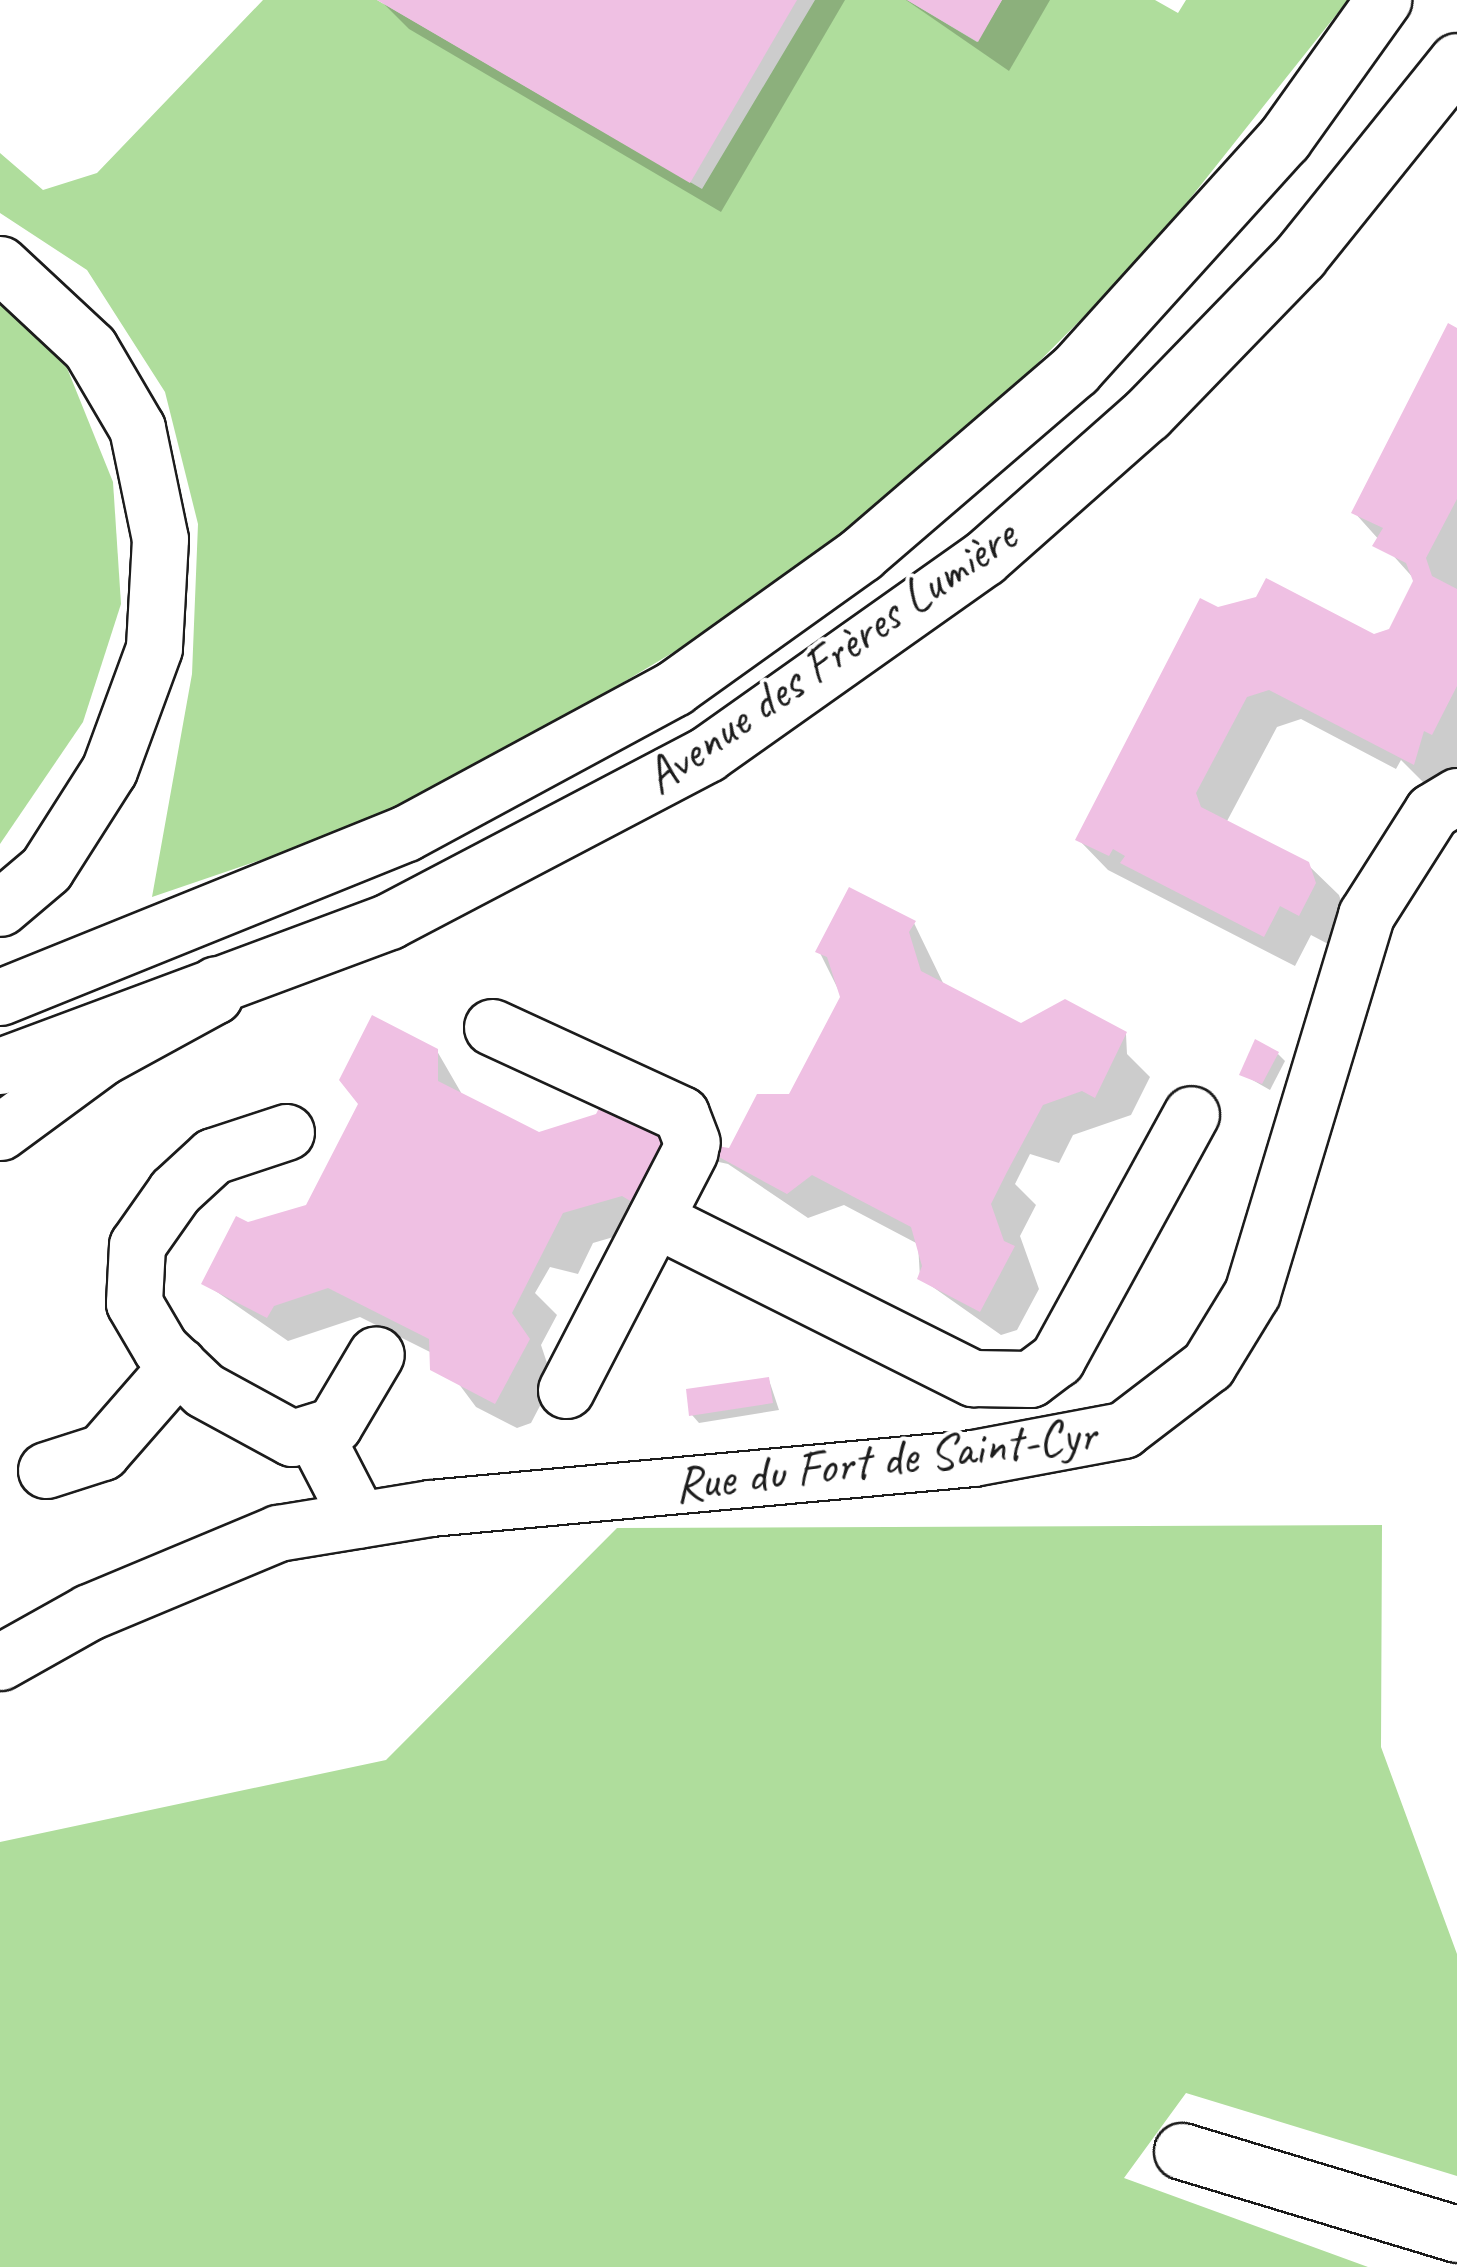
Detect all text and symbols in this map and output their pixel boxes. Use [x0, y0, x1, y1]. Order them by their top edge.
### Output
street label: Avenue des Frères Lumière [634, 506, 1026, 806]
street label: Rue du Fort de Saint-Cyr [670, 1403, 1100, 1515]

